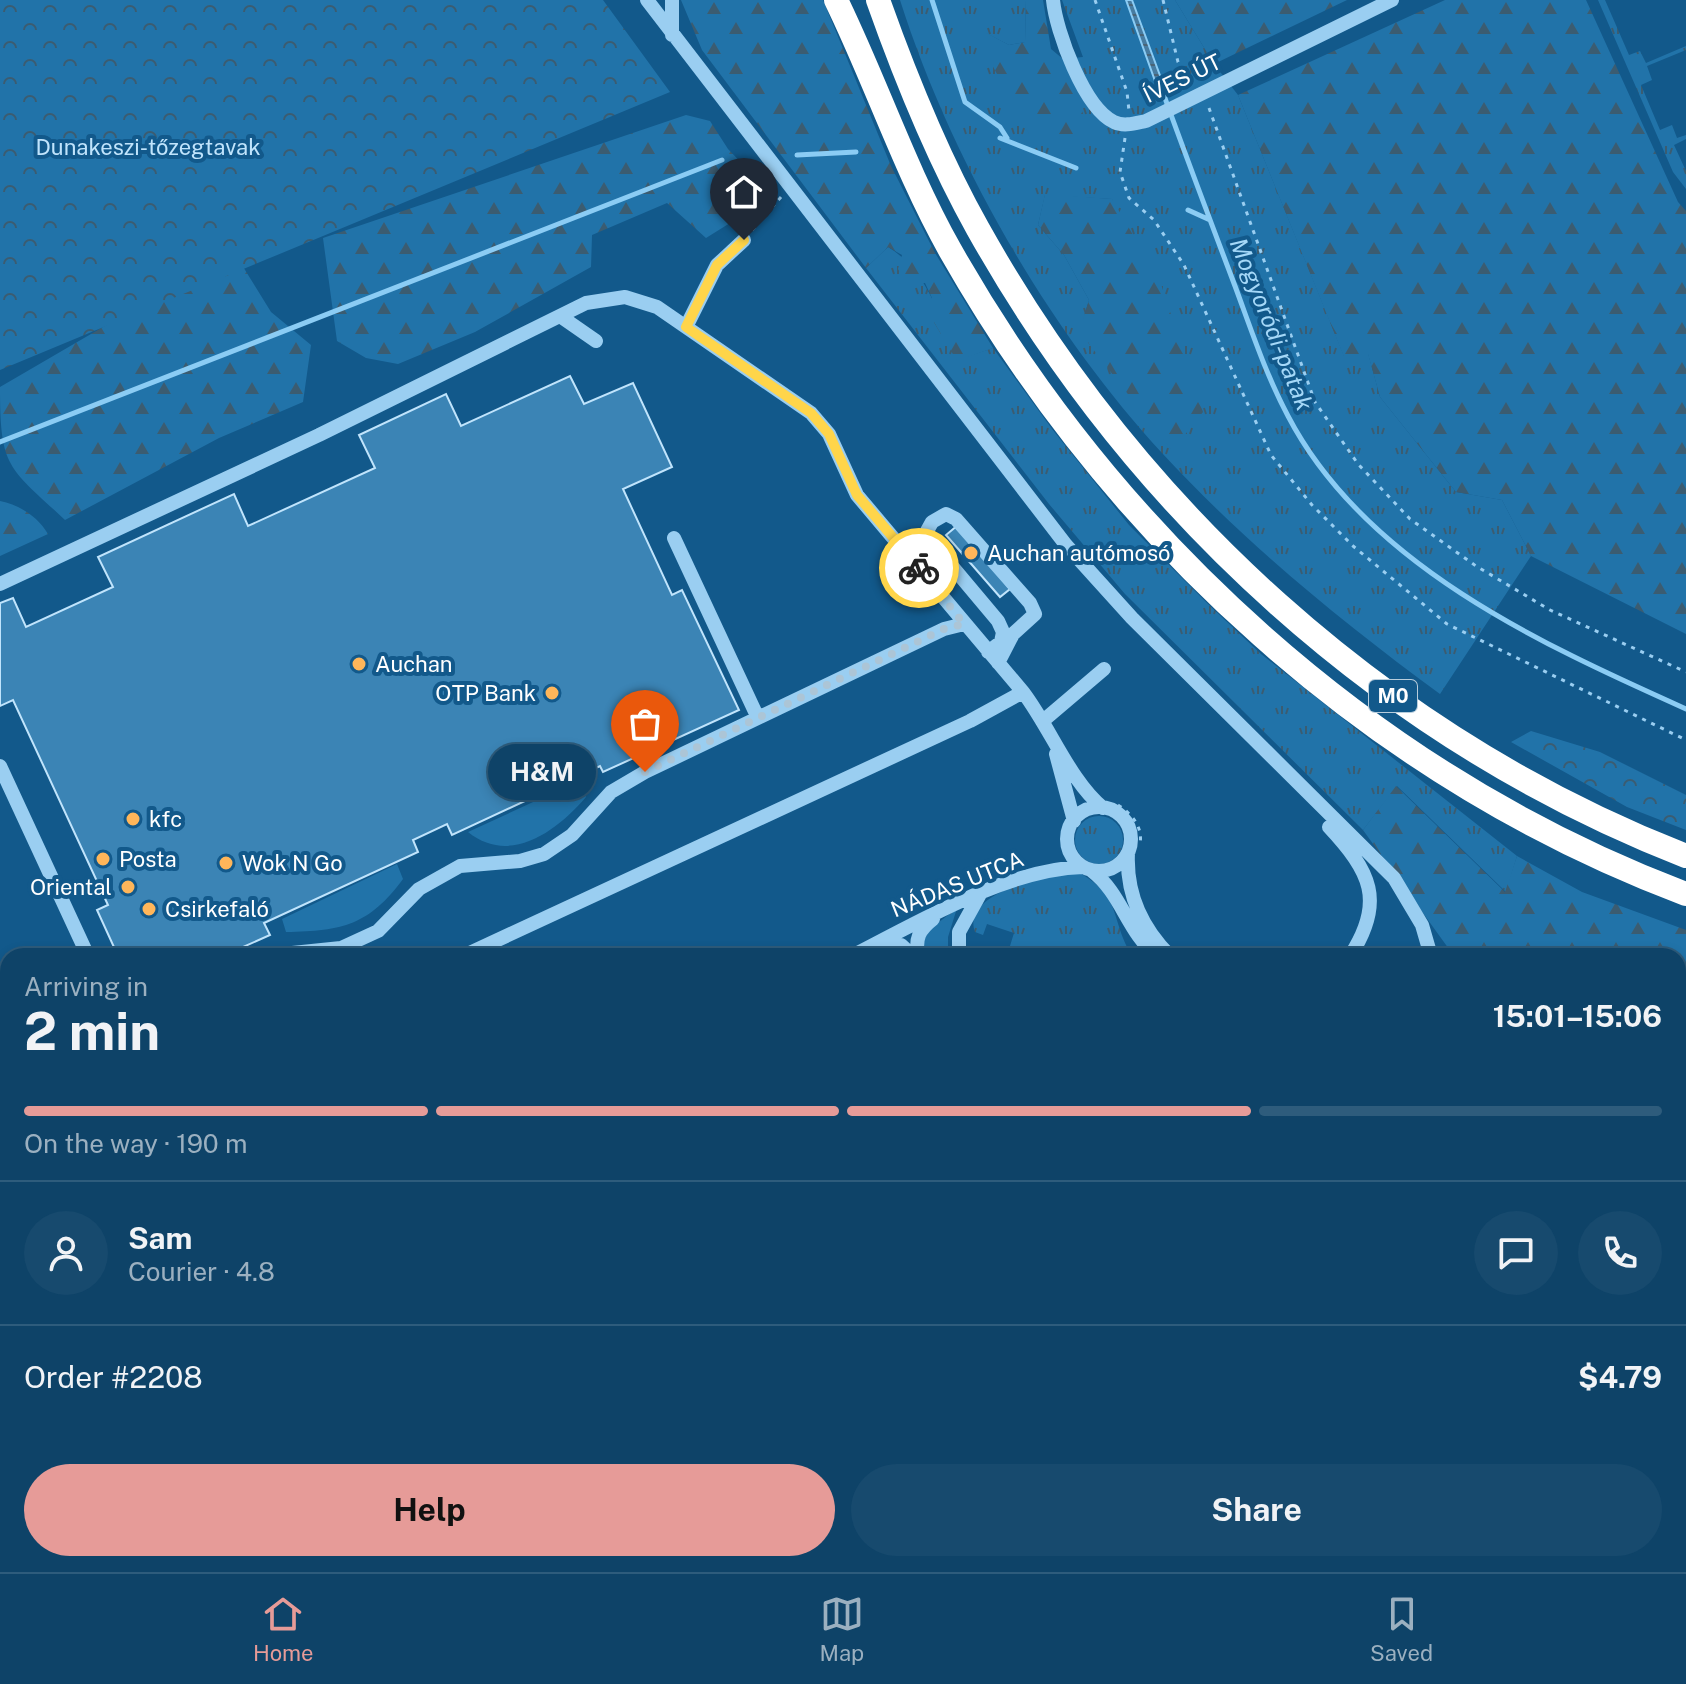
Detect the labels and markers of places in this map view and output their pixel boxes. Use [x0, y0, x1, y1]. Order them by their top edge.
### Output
pin [710, 158, 778, 240]
place label: Auchan autómosó [987, 540, 1170, 566]
marker: Auchan autómosó [962, 544, 980, 562]
place label: Auchan [375, 651, 453, 677]
marker: Auchan [350, 655, 368, 673]
place label: OTP Bank [435, 680, 536, 706]
marker: OTP Bank [543, 684, 561, 702]
pin [611, 690, 679, 772]
callout: H&M [489, 744, 597, 800]
place label: kfc [149, 806, 182, 832]
marker: kfc [124, 810, 142, 828]
place label: Posta [119, 846, 177, 872]
marker: Posta [94, 850, 112, 868]
place label: Wok N Go [242, 850, 343, 876]
marker: Wok N Go [217, 854, 235, 872]
place label: Oriental [30, 874, 112, 900]
marker: Oriental [119, 878, 137, 896]
place label: Csirkefaló [165, 896, 269, 922]
marker: Csirkefaló [140, 900, 158, 918]

